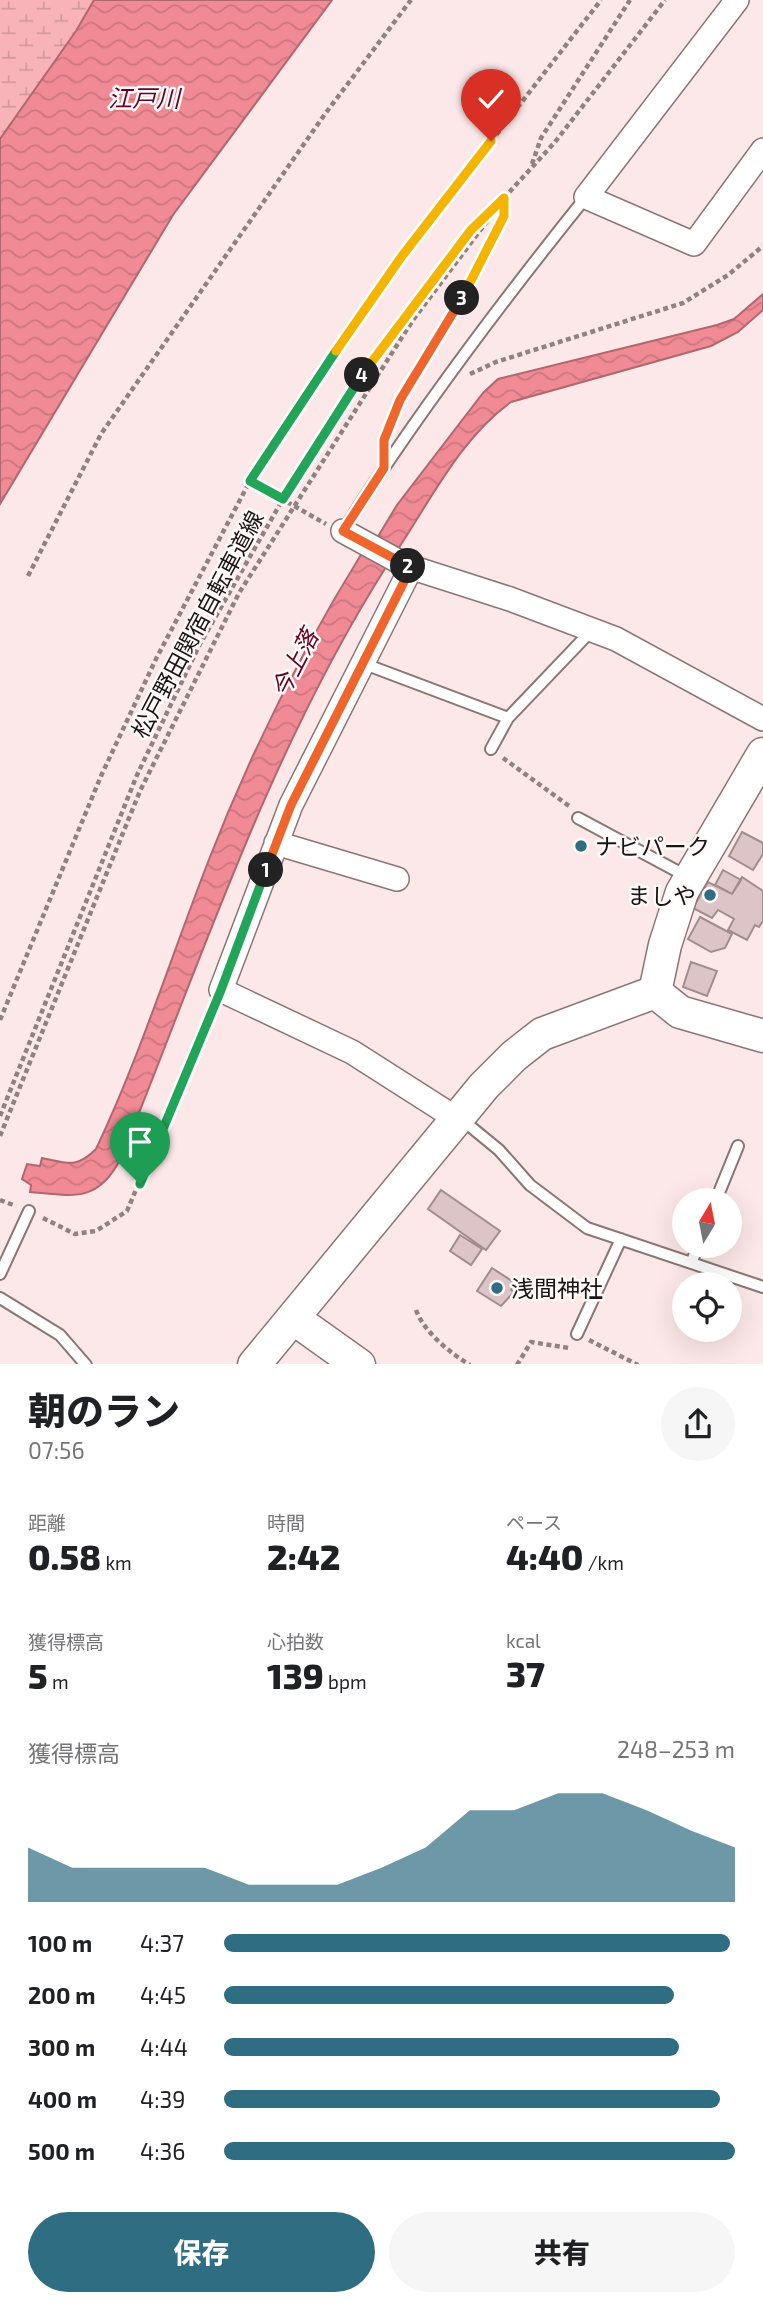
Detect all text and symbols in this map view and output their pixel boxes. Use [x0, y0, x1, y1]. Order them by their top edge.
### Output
pin [461, 69, 521, 141]
icon: check [472, 80, 510, 118]
water label: 江戸川 [108, 83, 183, 112]
pin: 3 [444, 280, 480, 316]
text: 3 [456, 286, 467, 309]
pin: 4 [344, 358, 380, 392]
text: 4 [355, 363, 368, 386]
street label: 松戸野田関宿自転車道線 [125, 506, 269, 742]
pin: 2 [390, 548, 426, 584]
text: 2 [402, 554, 413, 577]
water label: 今上落 [265, 621, 325, 702]
place label: ナビパーク [595, 832, 710, 860]
marker: ナビパーク [573, 838, 589, 854]
pin: 1 [248, 852, 284, 888]
text: 1 [261, 858, 270, 881]
place label: ましや [627, 881, 696, 909]
marker: ましや [702, 887, 718, 903]
pin [110, 1112, 170, 1184]
icon: arrive [121, 1123, 159, 1161]
north arrow [672, 1188, 742, 1258]
map controls [672, 1188, 742, 1342]
button: locate [672, 1272, 742, 1342]
place label: 浅間神社 [511, 1274, 603, 1302]
marker: 浅間神社 [489, 1280, 505, 1296]
text: 朝のラン [28, 1387, 180, 1433]
button: share [661, 1387, 735, 1461]
text: 07:56 [28, 1436, 85, 1464]
text: 距離 [28, 1511, 66, 1534]
text: 時間 [267, 1511, 305, 1534]
text: ペース [506, 1511, 562, 1534]
text: 0.58 [28, 1535, 101, 1577]
text: 2:42 [267, 1535, 340, 1577]
text: 4:40 [506, 1535, 583, 1577]
text: km [101, 1551, 132, 1574]
text: /km [583, 1551, 624, 1574]
text: kcal [506, 1629, 541, 1652]
text: 獲得標高 [28, 1630, 104, 1653]
text: 心拍数 [267, 1630, 324, 1653]
text: 37 [506, 1652, 545, 1694]
text: 5 [28, 1654, 48, 1696]
text: 139 [267, 1654, 324, 1696]
text: m [48, 1670, 69, 1693]
text: bpm [324, 1670, 367, 1693]
text: 248–253 m [617, 1735, 735, 1763]
text: 獲得標高 [28, 1739, 120, 1767]
text: 100 m [28, 1929, 92, 1957]
text: 4:37 [140, 1929, 184, 1957]
text: 200 m [28, 1981, 96, 2009]
text: 4:45 [140, 1981, 186, 2009]
text: 300 m [28, 2033, 95, 2061]
text: 4:44 [140, 2033, 188, 2061]
text: 400 m [28, 2085, 97, 2113]
text: 4:39 [140, 2085, 186, 2113]
text: 500 m [28, 2137, 95, 2165]
text: 4:36 [140, 2137, 186, 2165]
button: 保存 [28, 2212, 375, 2292]
button: 共有 [389, 2212, 735, 2292]

